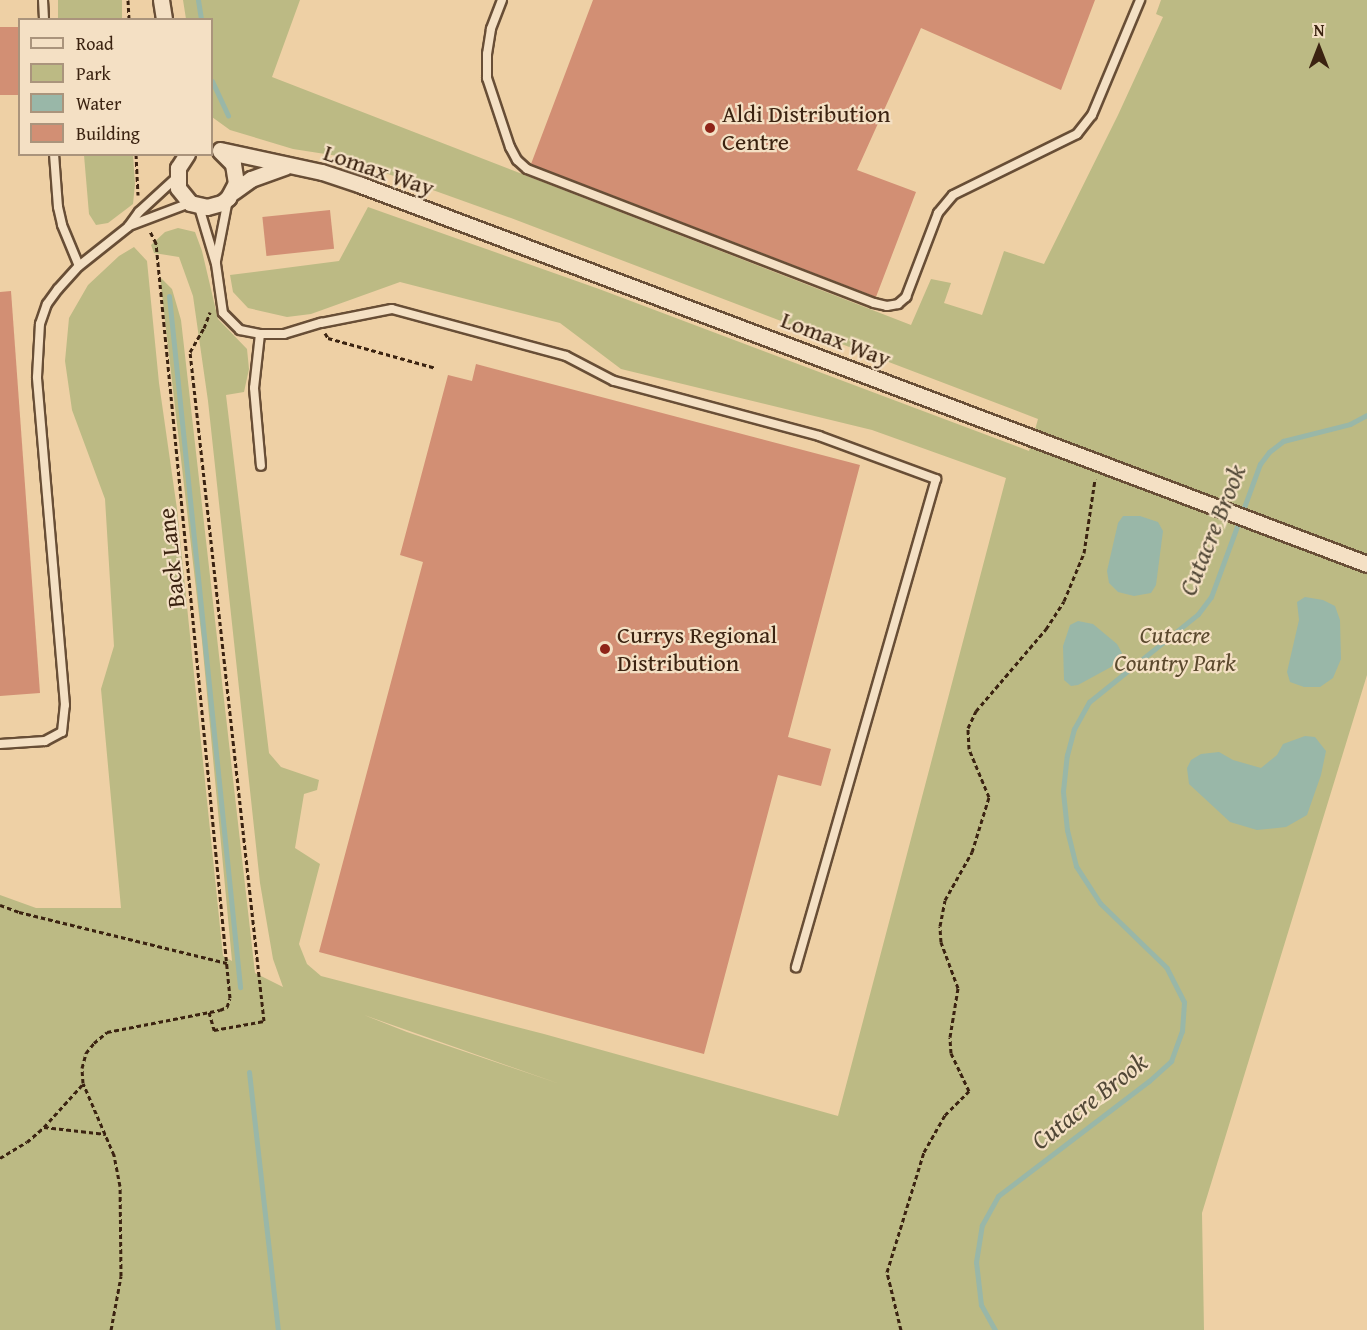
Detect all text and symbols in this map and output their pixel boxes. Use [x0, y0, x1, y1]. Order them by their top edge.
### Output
legend [18, 18, 213, 156]
north arrow [1289, 18, 1349, 78]
text: N [1314, 18, 1324, 42]
text: Road [76, 30, 114, 57]
text: Park [76, 60, 111, 87]
text: Water [76, 90, 121, 117]
place label: Aldi Distribution Centre [722, 100, 890, 156]
text: Building [76, 120, 140, 147]
marker: Aldi Distribution Centre [703, 121, 717, 135]
street label: Lomax Way [320, 138, 438, 202]
street label: Lomax Way [777, 305, 895, 373]
water label: Cutacre Brook [1172, 460, 1252, 600]
street label: Back Lane [151, 507, 191, 609]
place label: Currys Regional Distribution [617, 621, 777, 677]
park label: Cutacre Country Park [1114, 621, 1236, 677]
marker: Currys Regional Distribution [598, 642, 612, 656]
water label: Cutacre Brook [1025, 1046, 1153, 1156]

